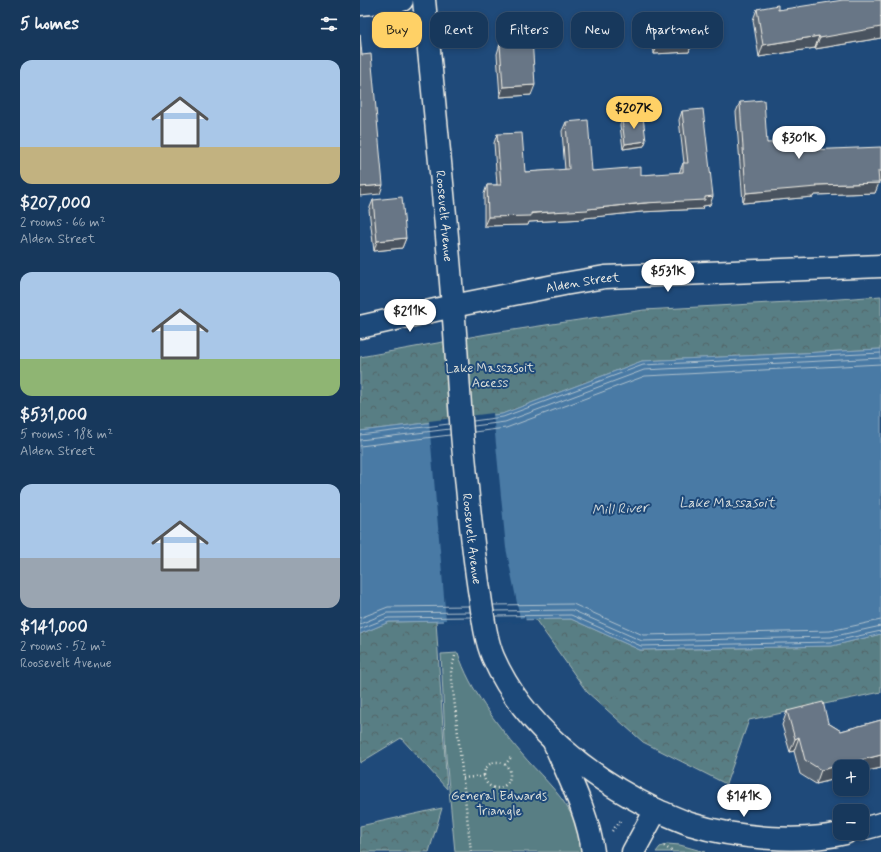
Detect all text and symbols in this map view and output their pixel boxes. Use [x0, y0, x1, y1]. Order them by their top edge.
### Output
chip: Buy [372, 12, 422, 48]
chip: Rent [430, 12, 488, 48]
chip: Filters [496, 12, 563, 48]
chip: New [571, 12, 624, 48]
chip: Apartment [632, 12, 723, 48]
text: 5 homes [20, 13, 79, 35]
icon: filters [318, 13, 340, 35]
icon: home [144, 86, 216, 158]
pin: $207K [606, 96, 662, 130]
text: $207K [615, 100, 653, 117]
pin: $301K [771, 126, 827, 160]
text: $301K [781, 130, 817, 147]
street label: Roosevelt Avenue [431, 170, 456, 263]
text: $207,000 [20, 192, 91, 214]
text: 2 rooms · 66 m² [20, 214, 105, 231]
text: Alden Street [20, 231, 95, 248]
pin: $531K [640, 259, 696, 293]
text: $531K [650, 263, 686, 280]
street label: Alden Street [544, 269, 621, 297]
icon: home [144, 298, 216, 370]
pin: $211K [382, 299, 438, 333]
text: $211K [393, 303, 427, 320]
park label: Lake Massasoit Access [445, 360, 535, 392]
text: $531,000 [20, 404, 87, 426]
text: 5 rooms · 188 m² [20, 426, 113, 443]
text: Alden Street [20, 443, 95, 460]
street label: Roosevelt Avenue [458, 493, 485, 586]
water label: Lake Massasoit [679, 494, 776, 512]
water label: Mill River [591, 498, 651, 519]
icon: home [144, 510, 216, 582]
text: $141,000 [20, 616, 88, 638]
text: 2 rooms · 52 m² [20, 638, 106, 655]
text: Roosevelt Avenue [20, 655, 112, 672]
map controls [833, 760, 869, 840]
button: + [833, 760, 869, 796]
pin: $141K [716, 784, 772, 818]
park label: General Edwards Triangle [451, 788, 547, 820]
text: $141K [726, 788, 762, 805]
button: − [833, 804, 869, 840]

